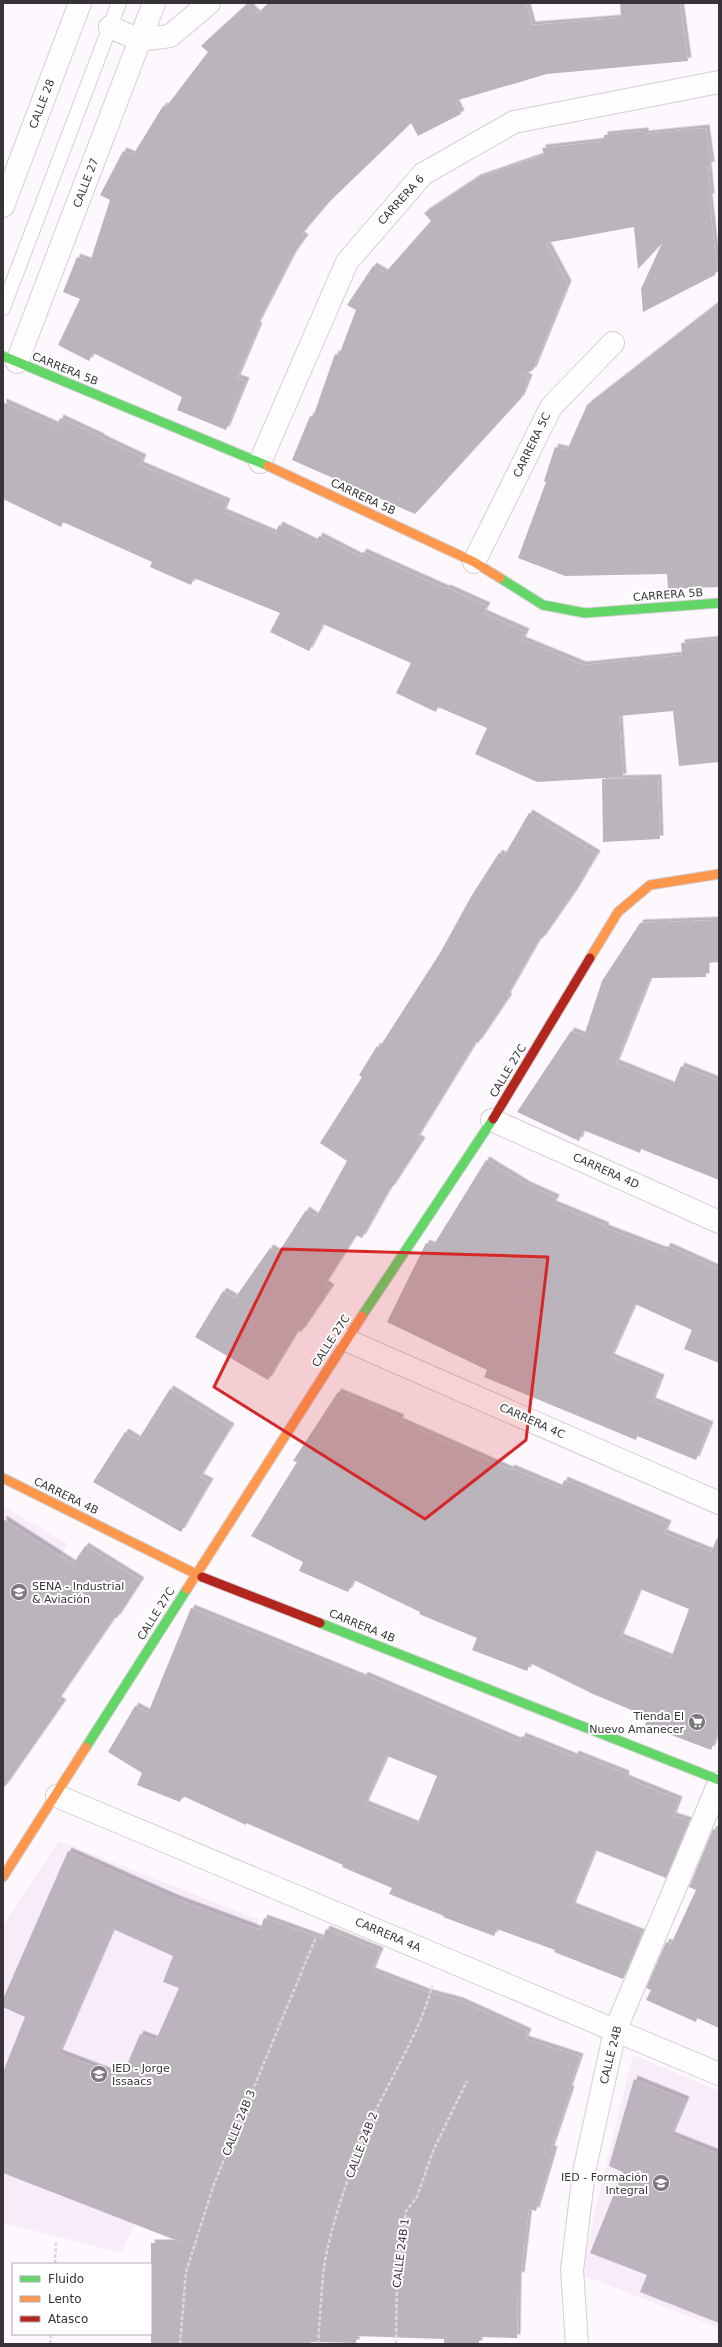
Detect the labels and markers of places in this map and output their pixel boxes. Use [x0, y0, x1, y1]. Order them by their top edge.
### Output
place label: SENA - Industrial & Aviación [32, 1580, 124, 1606]
school or university icon: SENA - Industrial & Aviación [9, 1582, 29, 1602]
place label: Tienda El Nuevo Amanecer [589, 1710, 684, 1736]
supermarket icon: Tienda El Nuevo Amanecer [687, 1712, 707, 1732]
place label: IED - Jorge Issaacs [112, 2062, 170, 2088]
school or university icon: IED - Jorge Issaacs [89, 2064, 109, 2084]
place label: IED - Formación Integral [561, 2171, 648, 2197]
school or university icon: IED - Formación Integral [651, 2173, 671, 2193]

